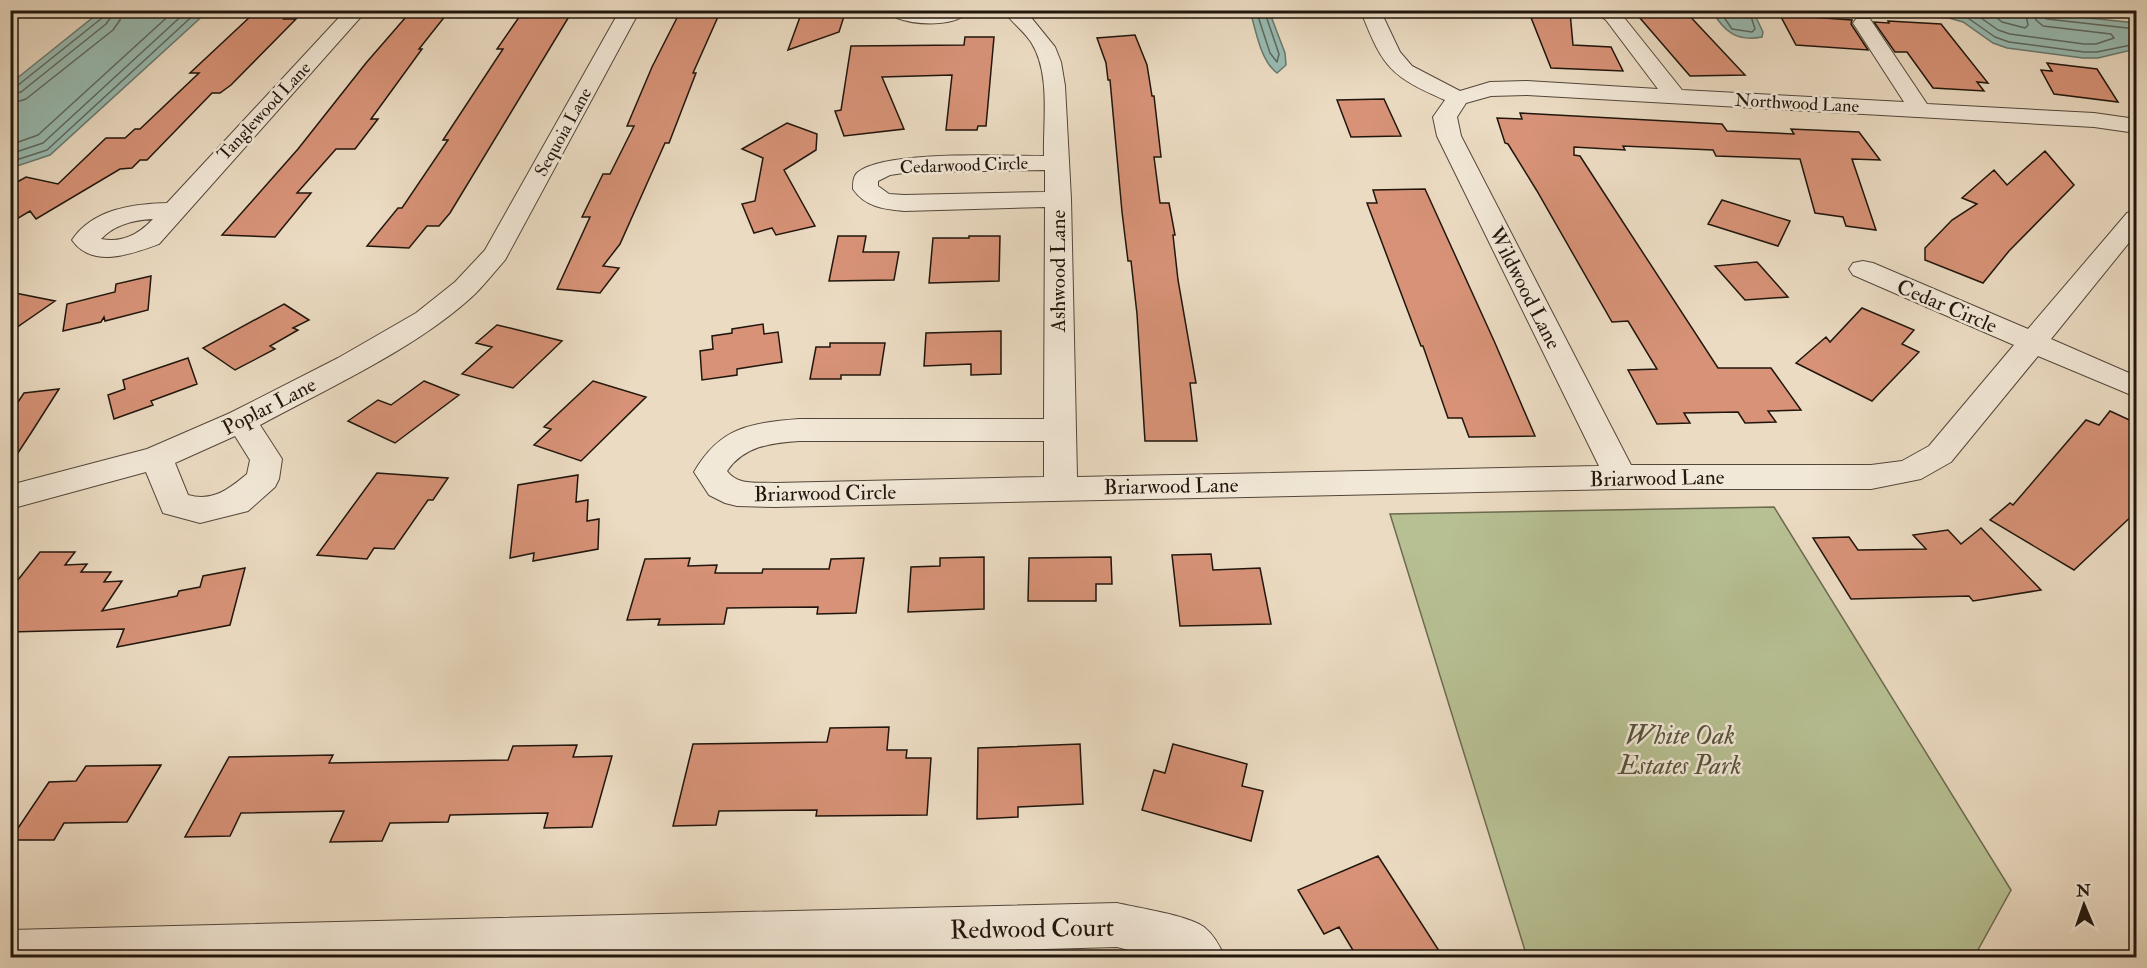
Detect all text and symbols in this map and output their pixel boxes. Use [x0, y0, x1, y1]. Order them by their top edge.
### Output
street label: Tanglewood Lane [213, 57, 316, 166]
street label: Sequoia Lane [530, 83, 597, 181]
street label: Northwood Lane [1734, 89, 1860, 118]
street label: Cedarwood Circle [899, 152, 1029, 179]
street label: Ashwood Lane [1045, 210, 1072, 333]
street label: Wildwood Lane [1482, 222, 1567, 354]
street label: Cedar Circle [1893, 273, 2001, 340]
street label: Poplar Lane [218, 371, 321, 442]
street label: Briarwood Lane [1589, 464, 1725, 493]
street label: Briarwood Lane [1103, 472, 1239, 501]
street label: Briarwood Circle [754, 479, 897, 508]
park label: White Oak Estates Park [1616, 720, 1742, 782]
north arrow [2054, 875, 2114, 935]
text: N [2075, 881, 2092, 901]
street label: Redwood Court [950, 912, 1114, 946]

